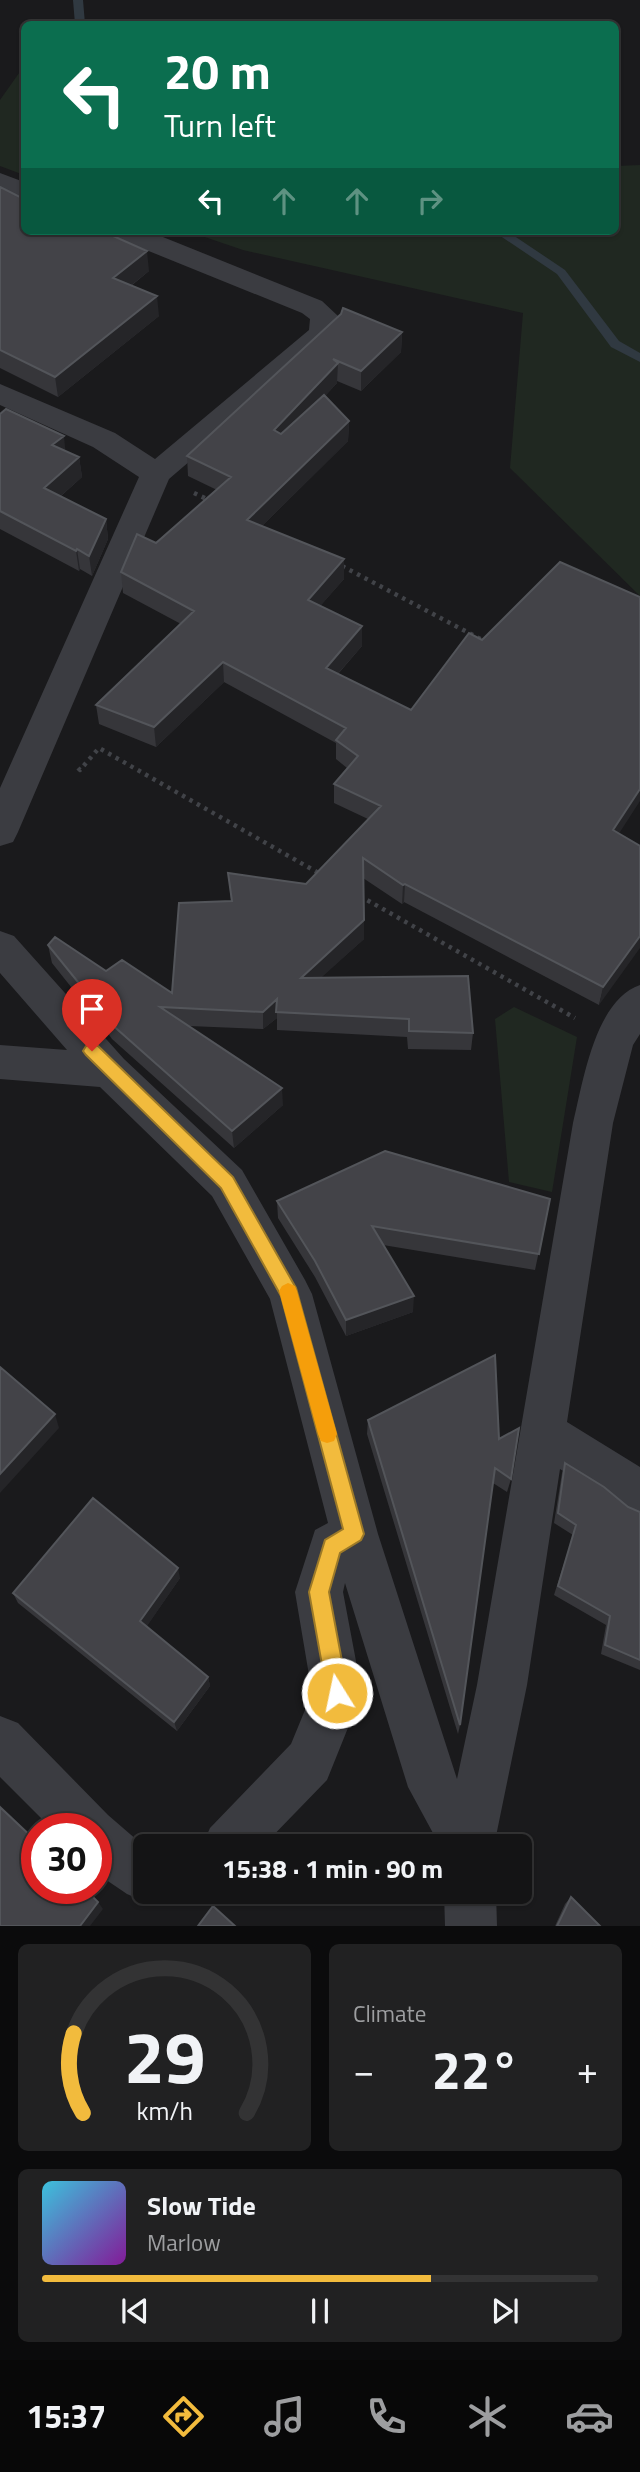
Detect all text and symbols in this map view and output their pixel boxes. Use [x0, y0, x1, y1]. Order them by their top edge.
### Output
text: 20 m [164, 33, 271, 108]
icon: left [49, 49, 140, 140]
text: Turn left [164, 101, 276, 149]
icon: left [192, 182, 230, 220]
icon: ahead [265, 182, 303, 220]
icon: ahead [338, 182, 376, 220]
icon: right [411, 182, 449, 220]
pin [62, 979, 122, 1051]
icon: arrive [73, 990, 111, 1028]
position arrow [300, 1656, 374, 1730]
speed limit sign: 30 [21, 1813, 112, 1904]
text: 15:38 · 1 min · 90 m [222, 1849, 443, 1888]
text: Climate [353, 1996, 426, 2031]
text: 29 [124, 2002, 205, 2112]
text: 22° [432, 2030, 519, 2109]
text: − [353, 2041, 374, 2099]
text: + [577, 2041, 598, 2099]
text: km/h [136, 2092, 193, 2130]
text: Slow Tide [147, 2186, 256, 2225]
text: Marlow [147, 2225, 221, 2260]
icon: previous [116, 2292, 154, 2330]
icon: pause [301, 2292, 339, 2330]
icon: next [486, 2292, 524, 2330]
text: 15:37 [26, 2392, 106, 2440]
icon: directions [159, 2392, 208, 2441]
icon: music [260, 2392, 309, 2441]
icon: phone [362, 2392, 411, 2441]
icon: climate [463, 2392, 512, 2441]
icon: car [565, 2392, 614, 2441]

